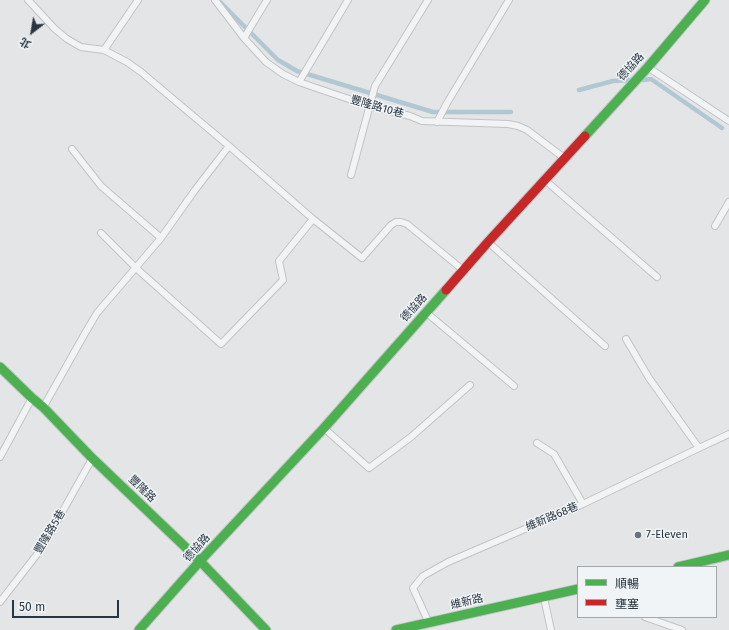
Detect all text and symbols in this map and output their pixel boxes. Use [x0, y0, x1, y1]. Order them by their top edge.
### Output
north arrow [12, 12, 52, 52]
text: 北 [17, 34, 34, 51]
street label: 德協路 [615, 50, 647, 84]
street label: 豐隆路10巷 [349, 93, 405, 121]
street label: 德協路 [398, 291, 430, 325]
street label: 豐隆路 [126, 473, 158, 505]
street label: 維新路68巷 [524, 500, 580, 534]
street label: 豐隆路5巷 [32, 507, 68, 557]
place label: 7-Eleven [646, 528, 688, 542]
marker: 7-Eleven [633, 530, 643, 540]
street label: 德協路 [181, 531, 213, 565]
legend [577, 566, 717, 618]
text: 順暢 [615, 577, 639, 591]
scale bar [14, 592, 121, 618]
street label: 維新路 [449, 592, 485, 612]
text: 壅塞 [615, 597, 639, 611]
text: 50 m [19, 600, 45, 614]

